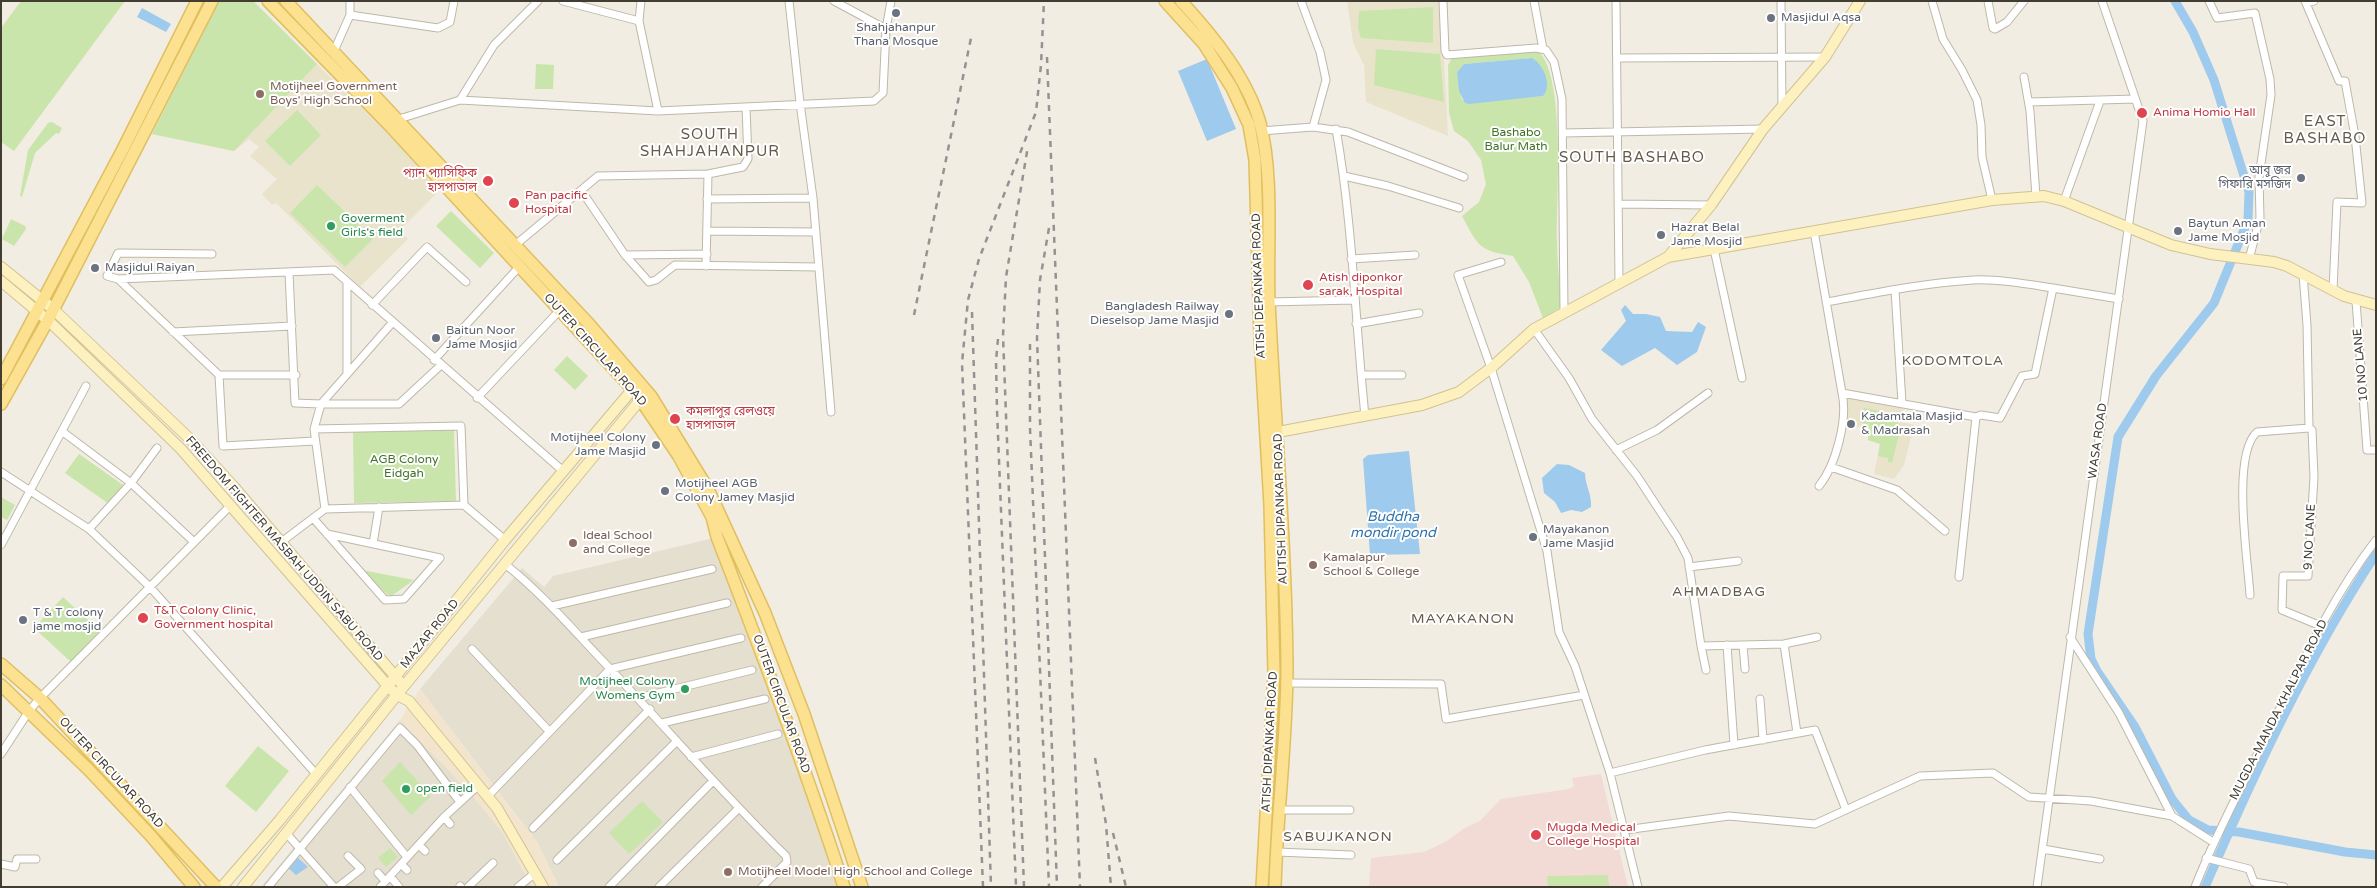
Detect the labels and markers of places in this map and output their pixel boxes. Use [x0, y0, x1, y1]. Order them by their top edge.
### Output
marker: Shahjahanpur Thana Mosque [890, 7, 902, 19]
place label: Masjidul Aqsa [1781, 11, 1861, 25]
marker: Masjidul Aqsa [1765, 12, 1777, 24]
place label: Shahjahanpur Thana Mosque [854, 21, 938, 49]
place label: Motijheel Government Boys' High School [270, 80, 397, 108]
marker: Motijheel Government Boys' High School [254, 88, 266, 100]
marker: Anima Homio Hall [2135, 106, 2149, 120]
place label: Anima Homio Hall [2153, 106, 2255, 120]
place label: আবু জর গিফারি মসজিদ [2218, 164, 2291, 192]
place label: প্যান প্যাসিফিক হাসপাতাল [403, 167, 477, 195]
marker: আবু জর গিফারি মসজিদ [2295, 172, 2307, 184]
marker: প্যান প্যাসিফিক হাসপাতাল [481, 174, 495, 188]
place label: Pan pacific Hospital [525, 189, 588, 217]
marker: Pan pacific Hospital [507, 196, 521, 210]
place label: Goverment Girls's field [341, 212, 405, 240]
place label: Baytun Aman Jame Mosjid [2188, 217, 2266, 245]
marker: Goverment Girls's field [325, 220, 337, 232]
place label: Hazrat Belal Jame Mosjid [1671, 221, 1742, 249]
marker: Baytun Aman Jame Mosjid [2172, 225, 2184, 237]
marker: Hazrat Belal Jame Mosjid [1655, 229, 1667, 241]
place label: Masjidul Raiyan [105, 261, 195, 275]
marker: Masjidul Raiyan [89, 262, 101, 274]
place label: Atish diponkor sarak, Hospital [1319, 271, 1402, 299]
marker: Atish diponkor sarak, Hospital [1301, 278, 1315, 292]
place label: Bangladesh Railway Dieselsop Jame Masjid [1090, 300, 1219, 328]
marker: Bangladesh Railway Dieselsop Jame Masjid [1223, 308, 1235, 320]
place label: Baitun Noor Jame Mosjid [446, 324, 517, 352]
marker: Baitun Noor Jame Mosjid [430, 332, 442, 344]
place label: কমলাপুর রেলওয়ে হাসপাতাল [686, 405, 775, 433]
place label: Kadamtala Masjid & Madrasah [1861, 410, 1963, 438]
marker: কমলাপুর রেলওয়ে হাসপাতাল [668, 412, 682, 426]
marker: Kadamtala Masjid & Madrasah [1845, 418, 1857, 430]
place label: Motijheel Colony Jame Masjid [550, 431, 646, 459]
marker: Motijheel Colony Jame Masjid [650, 439, 662, 451]
place label: Motijheel AGB Colony Jamey Masjid [675, 477, 795, 505]
marker: Motijheel AGB Colony Jamey Masjid [659, 485, 671, 497]
place label: Mayakanon Jame Masjid [1543, 523, 1614, 551]
place label: Ideal School and College [583, 529, 652, 557]
marker: Mayakanon Jame Masjid [1527, 531, 1539, 543]
marker: Ideal School and College [567, 537, 579, 549]
place label: Kamalapur School & College [1323, 551, 1419, 579]
marker: Kamalapur School & College [1307, 559, 1319, 571]
place label: T&T Colony Clinic, Government hospital [154, 604, 273, 632]
place label: T & T colony jame mosjid [33, 606, 103, 634]
marker: T&T Colony Clinic, Government hospital [136, 611, 150, 625]
marker: T & T colony jame mosjid [17, 614, 29, 626]
place label: Motijheel Colony Womens Gym [579, 675, 675, 703]
marker: Motijheel Colony Womens Gym [679, 683, 691, 695]
place label: open field [416, 782, 473, 796]
marker: open field [400, 783, 412, 795]
place label: Mugda Medical College Hospital [1547, 821, 1640, 849]
marker: Mugda Medical College Hospital [1529, 828, 1543, 842]
place label: Motijheel Model High School and College [738, 865, 973, 879]
marker: Motijheel Model High School and College [722, 866, 734, 878]

